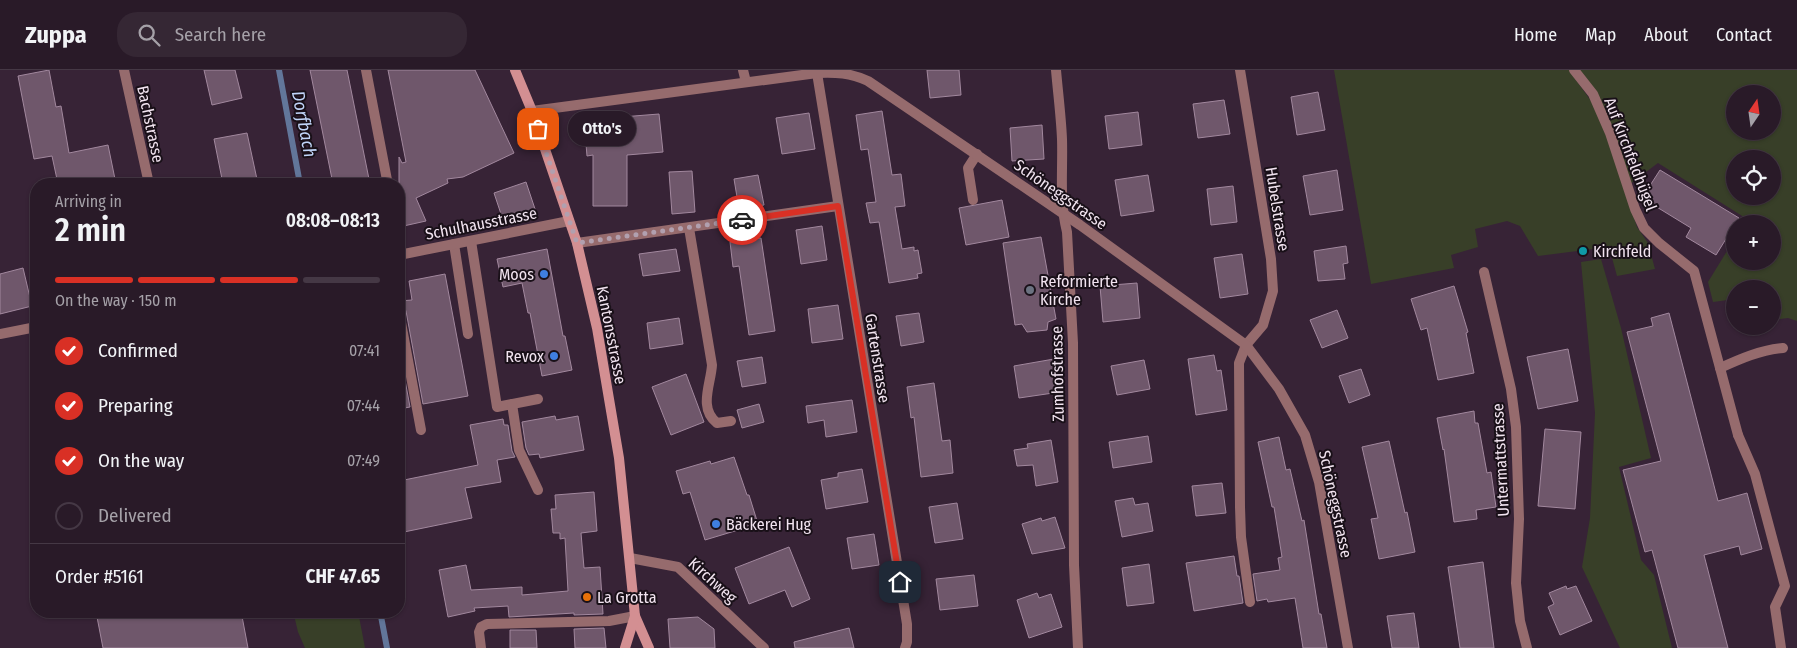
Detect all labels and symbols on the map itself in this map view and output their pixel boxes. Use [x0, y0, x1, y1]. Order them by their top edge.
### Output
street label: Bachstrasse [133, 84, 168, 164]
north arrow [1726, 85, 1781, 140]
water label: Dorfbach [287, 89, 321, 159]
street label: Auf Kirchfeldhügel [1600, 95, 1661, 214]
pin [517, 108, 559, 150]
callout: Otto's [568, 112, 636, 146]
street label: Schöneggstrasse [1011, 155, 1111, 234]
street label: Hubelstrasse [1261, 166, 1294, 253]
courier [717, 195, 767, 245]
street label: Schulhausstrasse [424, 203, 539, 244]
place label: Kirchfeld [1593, 242, 1651, 261]
marker: Kirchfeld [1577, 245, 1589, 257]
place label: Moos [499, 265, 534, 284]
marker: Moos [538, 268, 550, 280]
place label: Reformierte Kirche [1040, 272, 1118, 309]
street label: Kantonsstrasse [593, 284, 630, 386]
marker: Reformierte Kirche [1024, 284, 1036, 296]
street label: Gartenstrasse [861, 312, 894, 404]
street label: Zumhofstrasse [1047, 326, 1068, 422]
place label: Revox [505, 347, 544, 366]
marker: Revox [548, 350, 560, 362]
street label: Untermattstrasse [1488, 403, 1513, 517]
street label: Schöneggstrasse [1315, 449, 1356, 560]
place label: Bäckerei Hug [726, 515, 812, 534]
marker: Bäckerei Hug [710, 518, 722, 530]
street label: Kirchweg [684, 554, 741, 607]
pin [879, 561, 921, 603]
place label: La Grotta [597, 588, 657, 607]
marker: La Grotta [581, 591, 593, 603]

